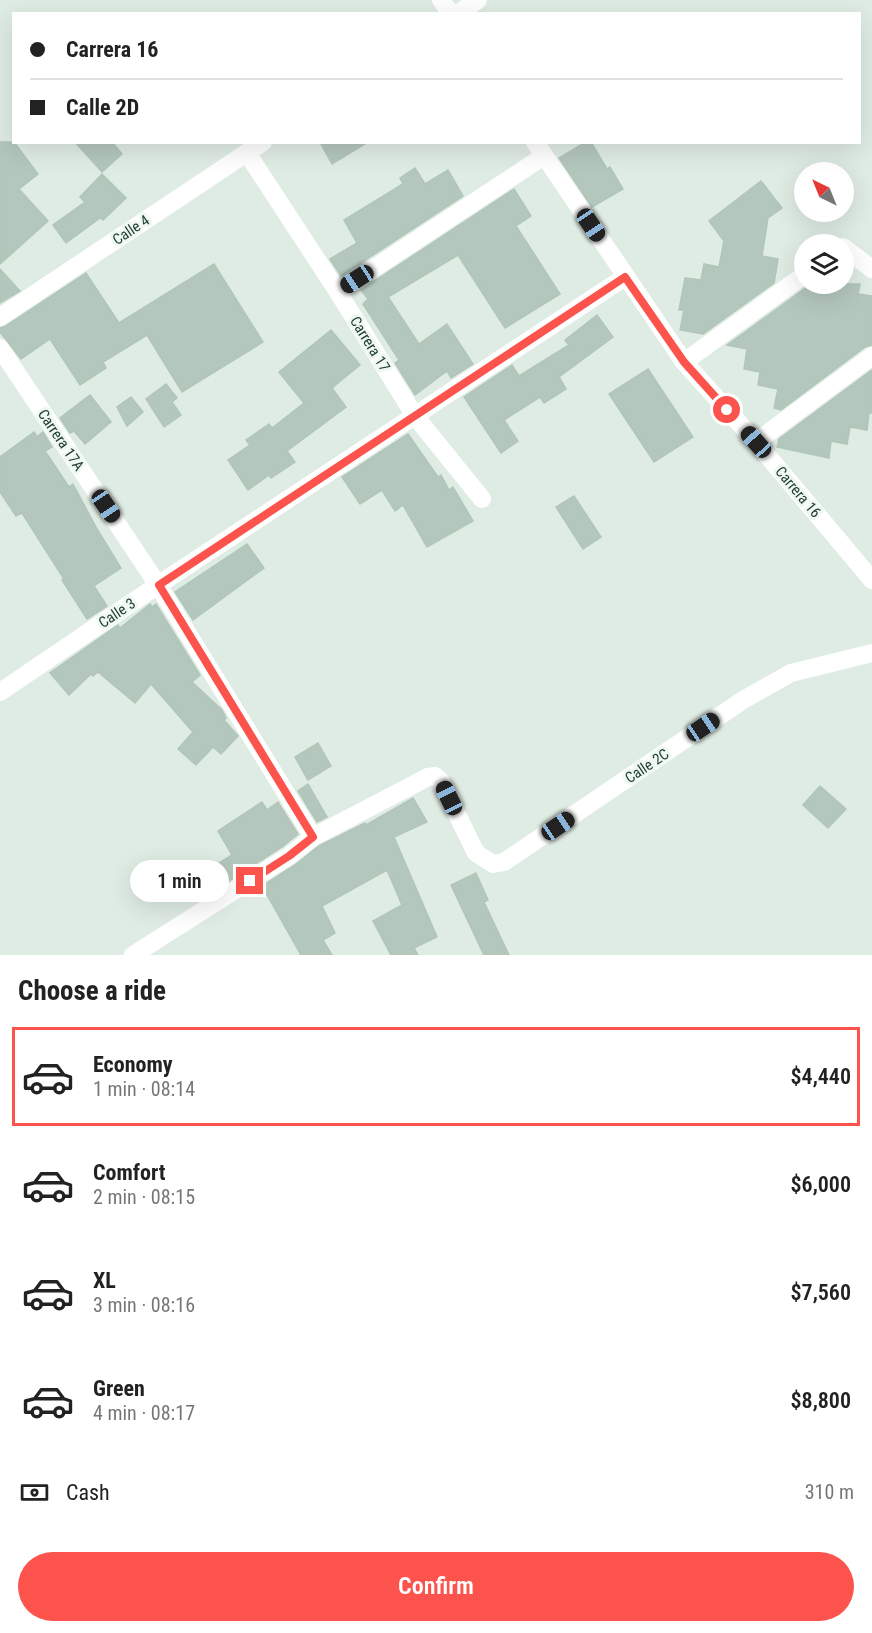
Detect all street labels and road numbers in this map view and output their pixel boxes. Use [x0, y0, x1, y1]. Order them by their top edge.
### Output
street label: Calle 4 [109, 211, 153, 249]
street label: Carrera 17 [346, 313, 394, 375]
street label: Carrera 17A [34, 406, 88, 474]
street label: Carrera 16 [771, 463, 825, 521]
street label: Calle 3 [95, 594, 139, 632]
street label: Calle 2C [622, 745, 672, 787]

